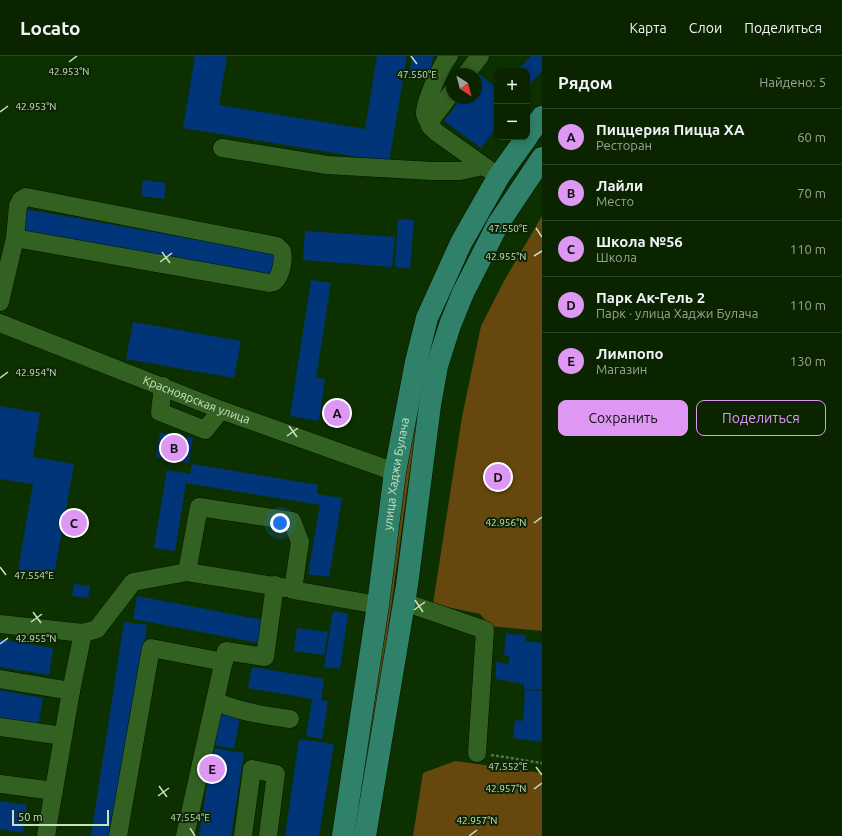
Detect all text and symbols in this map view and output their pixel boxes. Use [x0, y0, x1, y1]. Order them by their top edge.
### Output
text: Locato [20, 17, 81, 39]
text: Карта [629, 20, 667, 36]
text: Слои [689, 20, 722, 36]
text: Поделиться [744, 20, 822, 36]
text: 42.953°N [48, 66, 90, 77]
north arrow [446, 68, 482, 104]
map controls [494, 68, 530, 140]
button: + [494, 68, 530, 104]
text: 47.550°E [397, 69, 437, 80]
text: Рядом [558, 73, 613, 92]
text: Найдено: 5 [759, 75, 826, 89]
text: 42.953°N [15, 101, 57, 112]
button: − [494, 104, 530, 140]
text: Пиццерия Пицца ХА [596, 121, 745, 138]
text: A [566, 130, 576, 144]
text: 60 m [797, 130, 826, 144]
text: Ресторан [596, 138, 652, 152]
text: Лайли [596, 177, 643, 194]
text: B [567, 186, 575, 200]
text: 70 m [797, 186, 826, 200]
text: Место [596, 194, 634, 208]
text: 47.550°E [488, 223, 528, 234]
text: Школа №56 [596, 233, 683, 250]
text: C [567, 242, 575, 256]
text: 110 m [790, 242, 826, 256]
text: Школа [596, 250, 637, 264]
text: 42.955°N [485, 251, 527, 262]
text: Парк Ак-Гель 2 [596, 289, 705, 306]
text: D [566, 298, 576, 312]
text: 110 m [790, 298, 826, 312]
text: Парк · улица Хаджи Булача [596, 306, 758, 320]
text: Лимпопо [596, 345, 664, 362]
text: E [567, 354, 575, 368]
text: 130 m [790, 354, 826, 368]
text: Магазин [596, 362, 647, 376]
text: 42.954°N [15, 367, 57, 378]
street label: Красноярская улица [141, 373, 252, 426]
pin: A [324, 398, 350, 428]
button: Сохранить [558, 400, 688, 436]
button: Поделиться [696, 400, 826, 436]
street label: улица Хаджи Булача [381, 416, 411, 531]
pin: B [161, 433, 187, 463]
pin: D [485, 462, 511, 492]
pin: C [61, 508, 87, 538]
your location [270, 513, 290, 533]
text: 42.956°N [485, 517, 527, 528]
text: 47.554°E [14, 570, 54, 581]
text: 42.955°N [15, 633, 57, 644]
pin: E [199, 754, 225, 784]
text: 47.552°E [488, 761, 528, 772]
text: 42.957°N [485, 783, 527, 794]
scale bar [12, 808, 109, 827]
text: 50 m [18, 811, 42, 823]
text: 47.554°E [170, 812, 210, 823]
text: 42.957°N [456, 815, 498, 826]

